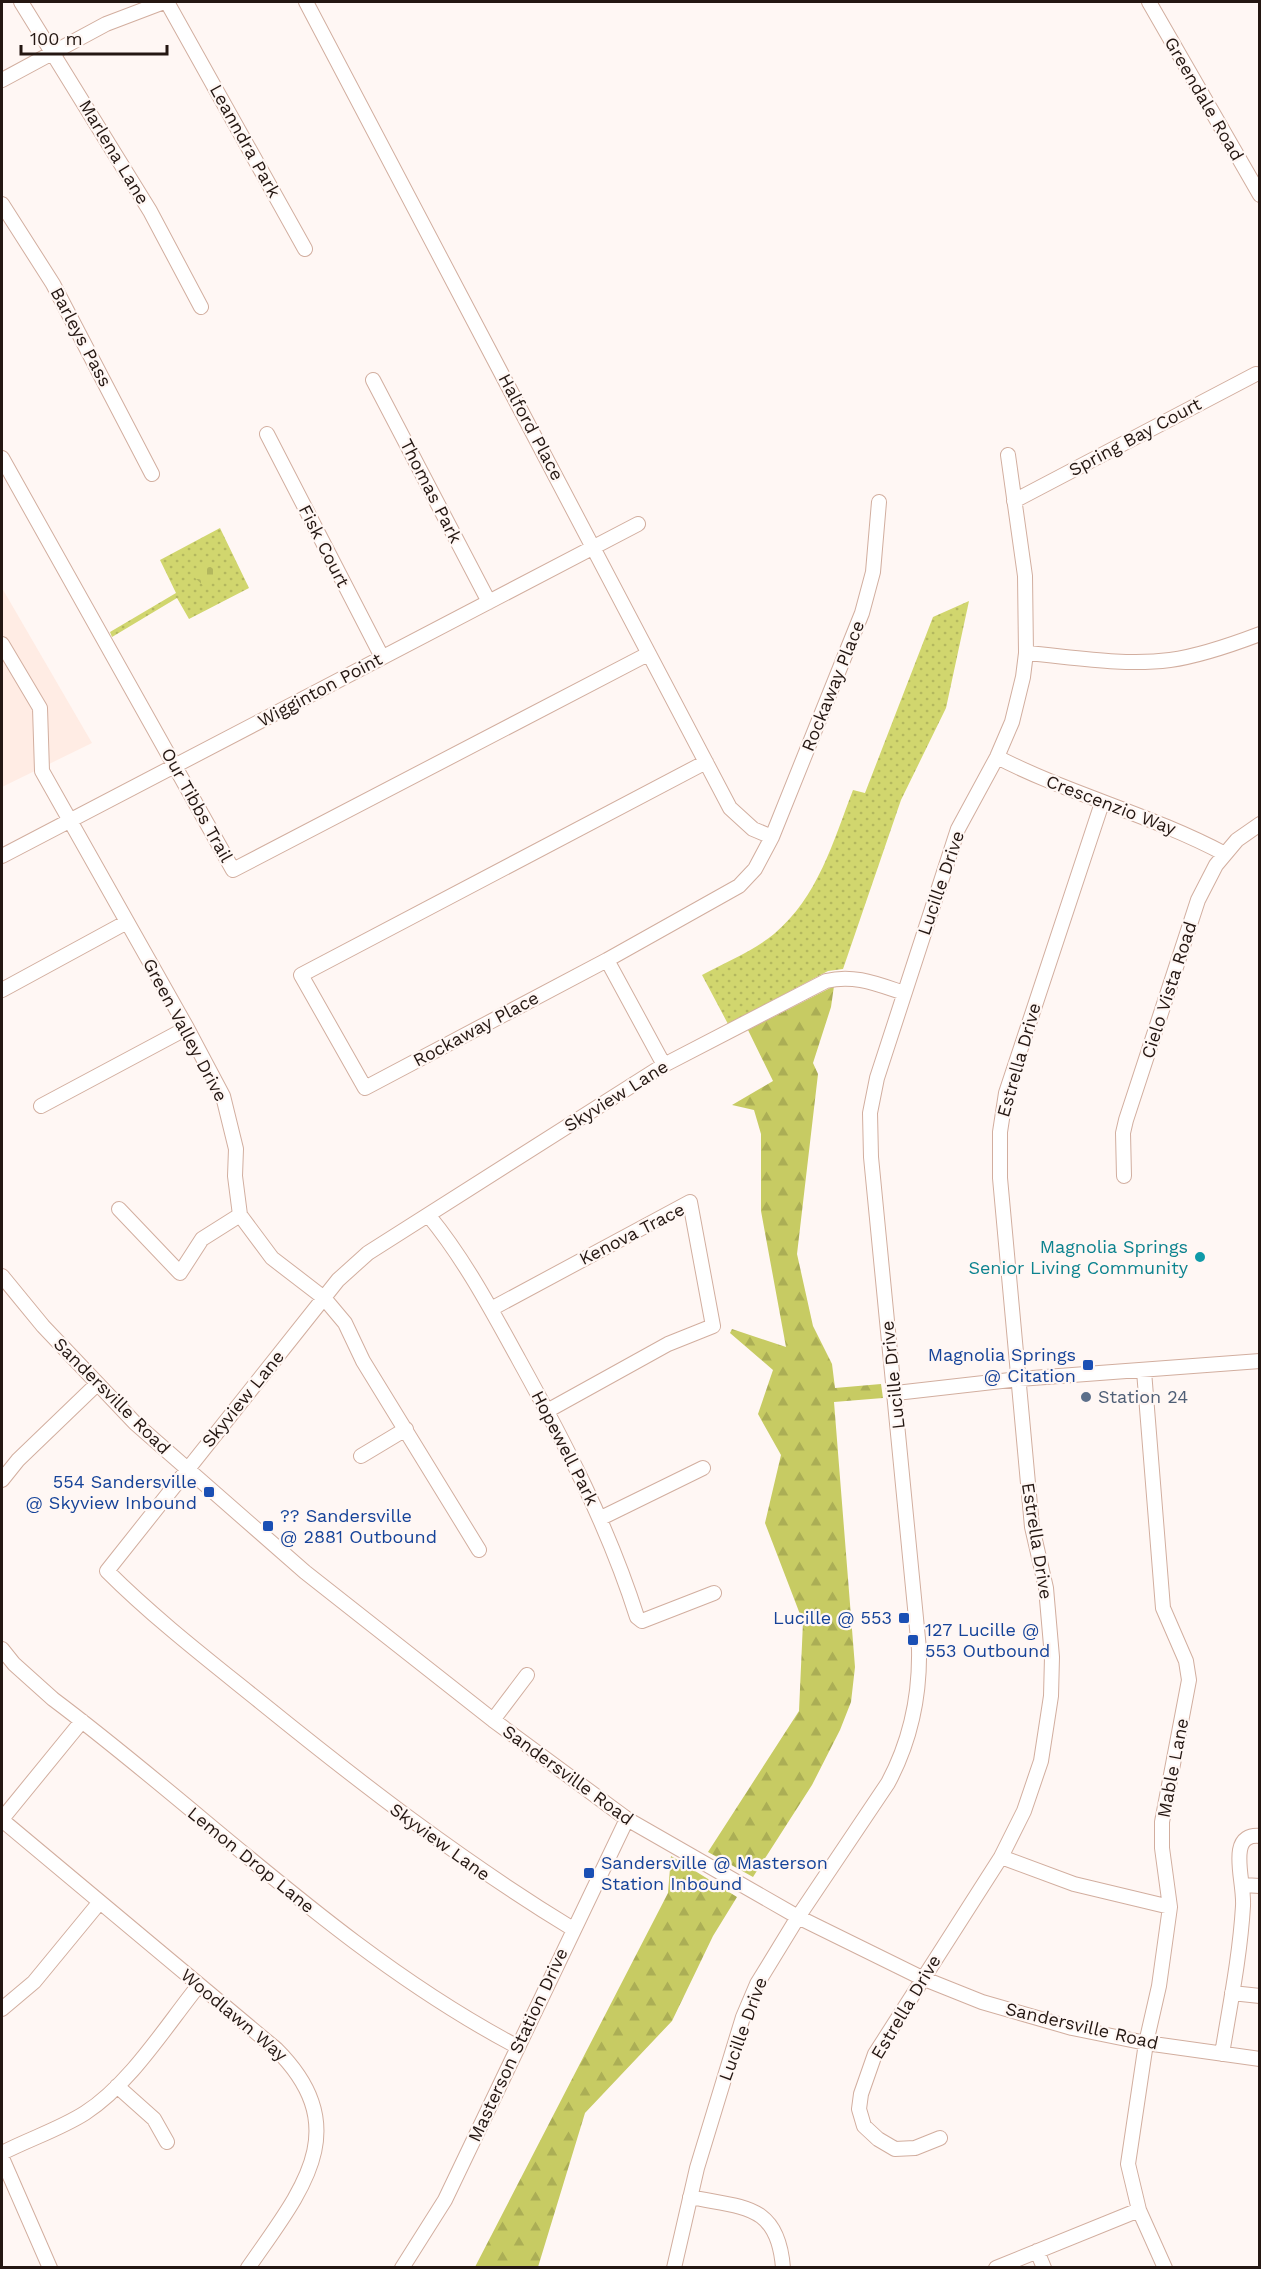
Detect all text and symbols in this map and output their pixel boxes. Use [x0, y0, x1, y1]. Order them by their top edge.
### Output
scale bar [21, 18, 166, 56]
text: 100 m [30, 28, 83, 49]
street label: Greendale Road [1160, 33, 1248, 164]
street label: Leanndra Park [206, 80, 285, 201]
street label: Marlena Lane [75, 96, 154, 208]
street label: Barleys Pass [46, 283, 116, 390]
street label: Halford Place [494, 370, 568, 484]
street label: Spring Bay Court [1065, 393, 1205, 480]
street label: Thomas Park [396, 435, 467, 546]
street label: Fisk Court [295, 501, 354, 591]
street label: Rockaway Place [797, 617, 868, 754]
street label: Wigginton Point [254, 648, 386, 731]
street label: Our Tibbs Trail [157, 744, 238, 866]
street label: Crescenzio Way [1043, 770, 1180, 839]
street label: Lucille Drive [913, 828, 968, 938]
street label: Cielo Vista Road [1136, 919, 1201, 1061]
street label: Green Valley Drive [139, 955, 232, 1105]
street label: Rockaway Place [409, 987, 542, 1071]
street label: Estrella Drive [992, 1000, 1045, 1119]
street label: Skyview Lane [560, 1055, 672, 1136]
street label: Kenova Trace [576, 1198, 688, 1269]
place label: Magnolia Springs Senior Living Community [968, 1236, 1189, 1278]
marker: Magnolia Springs Senior Living Community [1193, 1250, 1207, 1264]
street label: Lucille Drive [876, 1320, 909, 1430]
street label: Sandersville Road [50, 1333, 175, 1458]
place label: Magnolia Springs @ Citation [928, 1344, 1076, 1386]
street label: Skyview Lane [197, 1346, 288, 1451]
marker: Magnolia Springs @ Citation [1081, 1358, 1095, 1372]
place label: Station 24 [1098, 1386, 1188, 1407]
street label: Hopewell Park [528, 1387, 603, 1509]
marker: Station 24 [1079, 1390, 1093, 1404]
place label: 554 Sandersville @ Skyview Inbound [25, 1471, 197, 1513]
street label: Estrella Drive [1018, 1481, 1057, 1601]
marker: 554 Sandersville @ Skyview Inbound [202, 1485, 216, 1499]
place label: ?? Sandersville @ 2881 Outbound [280, 1505, 437, 1547]
marker: ?? Sandersville @ 2881 Outbound [261, 1519, 275, 1533]
place label: Lucille @ 553 [773, 1607, 892, 1628]
marker: Lucille @ 553 [897, 1611, 911, 1625]
place label: 127 Lucille @ 553 Outbound [925, 1619, 1050, 1661]
marker: 127 Lucille @ 553 Outbound [906, 1633, 920, 1647]
street label: Mable Lane [1153, 1716, 1192, 1820]
street label: Sandersville Road [499, 1720, 638, 1829]
street label: Skyview Lane [386, 1798, 494, 1885]
street label: Lemon Drop Lane [184, 1802, 319, 1917]
place label: Sandersville @ Masterson Station Inbound [601, 1852, 828, 1894]
marker: Sandersville @ Masterson Station Inbound [582, 1866, 596, 1880]
street label: Masterson Station Drive [463, 1945, 572, 2145]
street label: Estrella Drive [866, 1951, 945, 2063]
street label: Woodlawn Way [177, 1964, 292, 2066]
street label: Lucille Drive [714, 1974, 771, 2084]
street label: Sandersville Road [1004, 1998, 1161, 2053]

